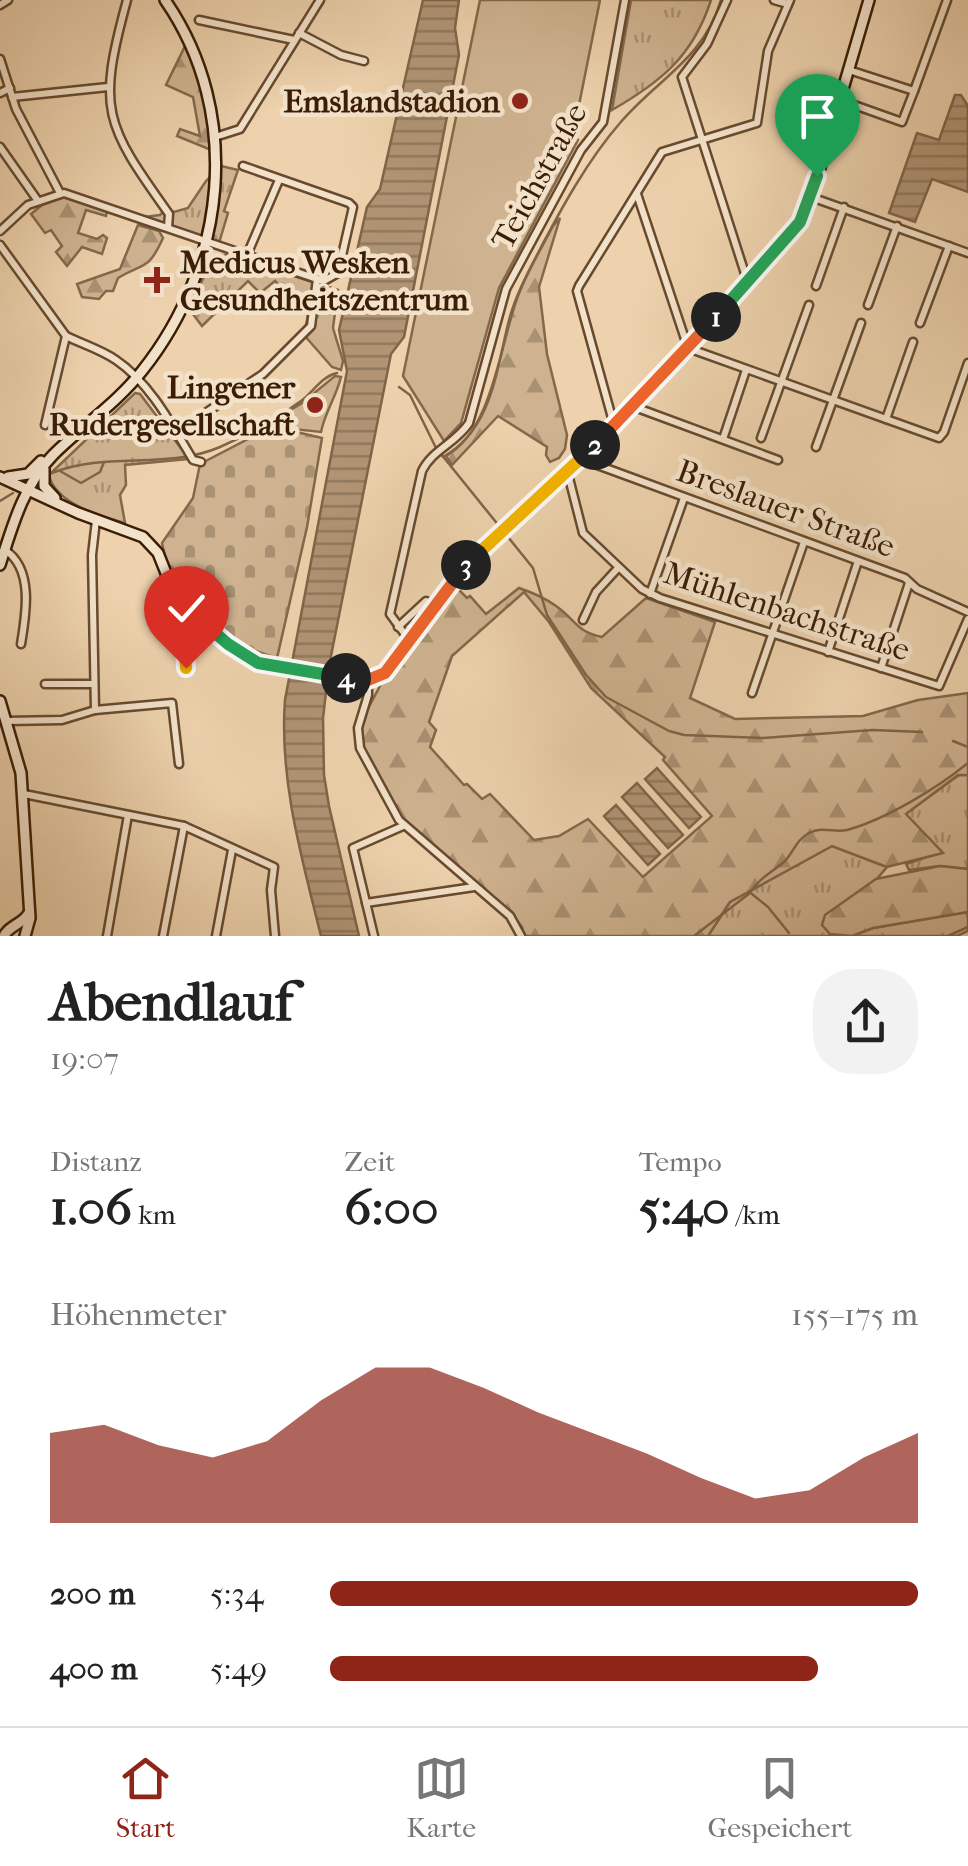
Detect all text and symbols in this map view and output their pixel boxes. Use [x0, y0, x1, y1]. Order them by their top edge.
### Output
pin [775, 74, 860, 177]
place label: Emslandstadion [283, 83, 500, 120]
icon: arrive [790, 89, 845, 144]
marker: Emslandstadion [509, 90, 531, 112]
street label: Teichstraße [484, 97, 595, 256]
place label: Medicus Wesken Gesundheitszentrum [180, 244, 469, 318]
marker: Medicus Wesken Gesundheitszentrum [144, 267, 170, 293]
pin: 1 [691, 292, 741, 342]
text: 1 [711, 300, 721, 333]
place label: Lingener Rudergesellschaft [49, 369, 296, 443]
marker: Lingener Rudergesellschaft [304, 394, 326, 416]
pin: 2 [570, 420, 620, 470]
text: 2 [588, 428, 602, 461]
street label: Breslauer Straße [672, 452, 900, 565]
pin: 3 [441, 540, 491, 590]
text: 3 [460, 548, 472, 581]
street label: Mühlenbachstraße [659, 554, 915, 669]
pin [144, 566, 229, 669]
icon: check [159, 581, 214, 636]
pin: 4 [321, 653, 371, 703]
text: 4 [338, 661, 354, 694]
button: share [813, 969, 918, 1074]
text: Abendlauf [50, 970, 293, 1034]
text: 19:07 [50, 1040, 119, 1077]
text: Distanz [50, 1145, 142, 1178]
text: Zeit [344, 1145, 395, 1178]
text: Tempo [639, 1145, 722, 1178]
text: 1.06 [50, 1178, 132, 1237]
text: 6:00 [344, 1178, 439, 1237]
text: 5:40 [639, 1178, 729, 1237]
text: km [132, 1198, 176, 1231]
text: /km [729, 1198, 780, 1231]
text: Höhenmeter [50, 1296, 226, 1333]
text: 155–175 m [791, 1296, 918, 1333]
text: 200 m [50, 1575, 135, 1612]
text: 5:34 [210, 1575, 264, 1612]
text: 400 m [50, 1650, 138, 1687]
text: 5:49 [210, 1650, 267, 1687]
tab: Start [116, 1751, 175, 1844]
tab: Karte [407, 1751, 476, 1844]
tab: Gespeichert [707, 1751, 852, 1844]

